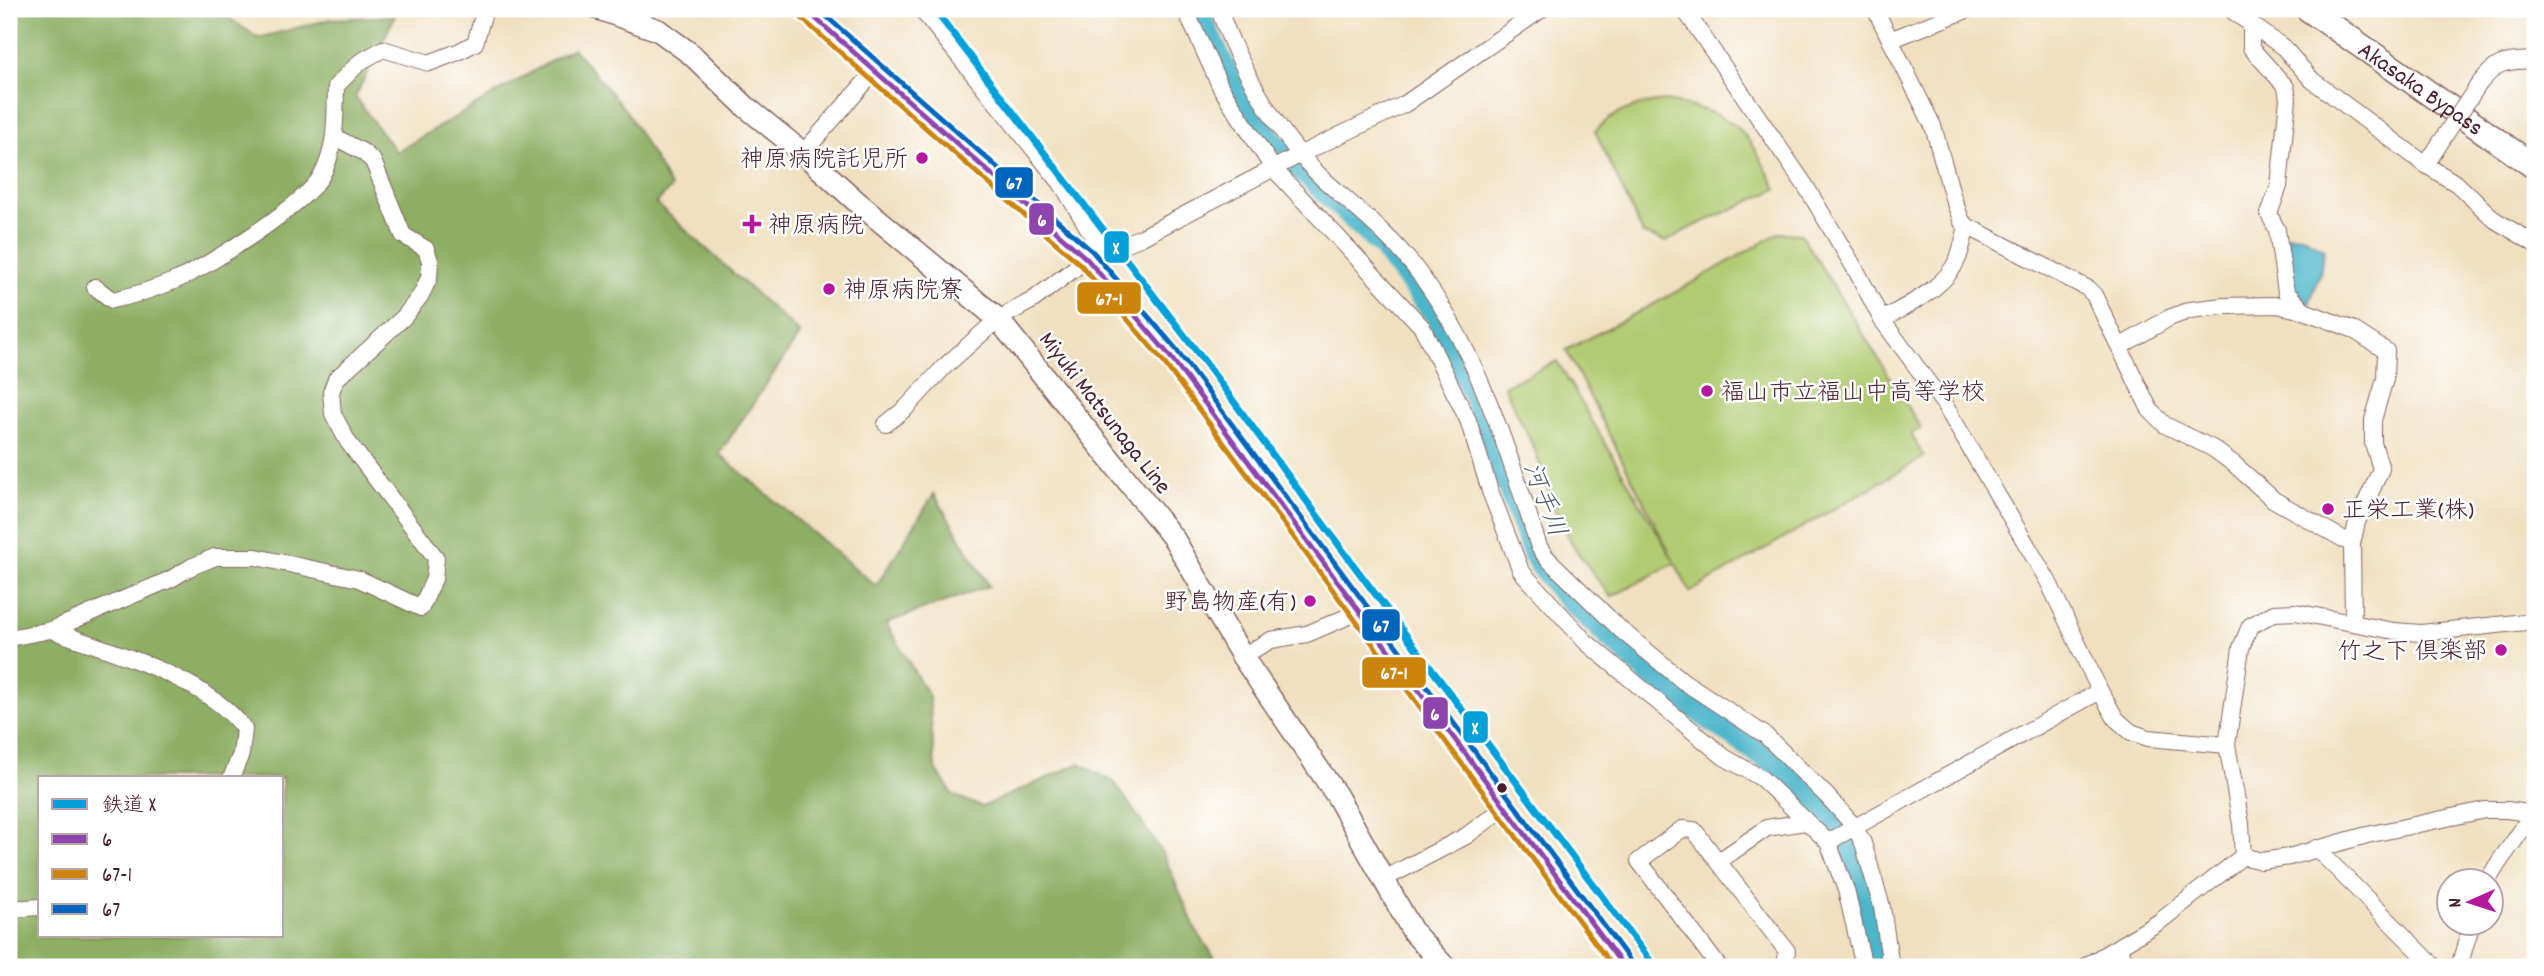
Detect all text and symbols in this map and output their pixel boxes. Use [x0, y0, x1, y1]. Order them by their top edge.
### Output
street label: Akasaka Bypass [2350, 35, 2489, 146]
place label: 神原病院託児所 [740, 144, 908, 178]
marker: 神原病院託児所 [914, 150, 930, 166]
line badge: 67 [994, 166, 1034, 199]
text: 67 [1006, 172, 1022, 199]
line badge: 6 [1028, 202, 1055, 236]
text: 6 [1037, 209, 1047, 236]
place label: 神原病院 [768, 210, 864, 244]
marker: 神原病院 [742, 214, 762, 234]
line badge: X [1103, 230, 1130, 264]
text: X [1113, 237, 1120, 264]
place label: 神原病院寮 [843, 275, 963, 309]
marker: 神原病院寮 [821, 281, 837, 297]
line badge: 67-1 [1076, 281, 1142, 315]
text: 67-1 [1095, 288, 1123, 315]
street label: Miyuki Matsunaga Line [1029, 325, 1178, 502]
place label: 福山市立福山中高等学校 [1721, 377, 1985, 411]
marker: 福山市立福山中高等学校 [1699, 383, 1715, 399]
water label: 河手川 [1511, 457, 1574, 543]
place label: 正栄工業(株) [2342, 495, 2474, 529]
marker: 正栄工業(株) [2320, 501, 2336, 517]
place label: 野島物産(有) [1164, 587, 1296, 621]
marker: 野島物産(有) [1302, 593, 1318, 609]
line badge: 67 [1361, 608, 1401, 642]
text: 67 [1373, 615, 1389, 642]
place label: 竹之下 倶楽部 [2338, 636, 2487, 670]
marker: 竹之下 倶楽部 [2493, 642, 2509, 658]
line badge: 67-1 [1361, 656, 1427, 689]
text: 67-1 [1380, 662, 1408, 689]
line badge: 6 [1422, 696, 1449, 730]
text: 6 [1430, 703, 1440, 730]
line badge: X [1462, 710, 1489, 744]
text: X [1472, 717, 1479, 744]
legend [38, 776, 284, 937]
unlabelled marker [1495, 781, 1509, 795]
text: 鉄道 X [102, 792, 156, 822]
text: 6 [102, 827, 112, 857]
text: 67-1 [102, 862, 132, 892]
north arrow [2436, 867, 2506, 937]
text: 67 [102, 897, 120, 927]
text: N [2443, 897, 2470, 908]

